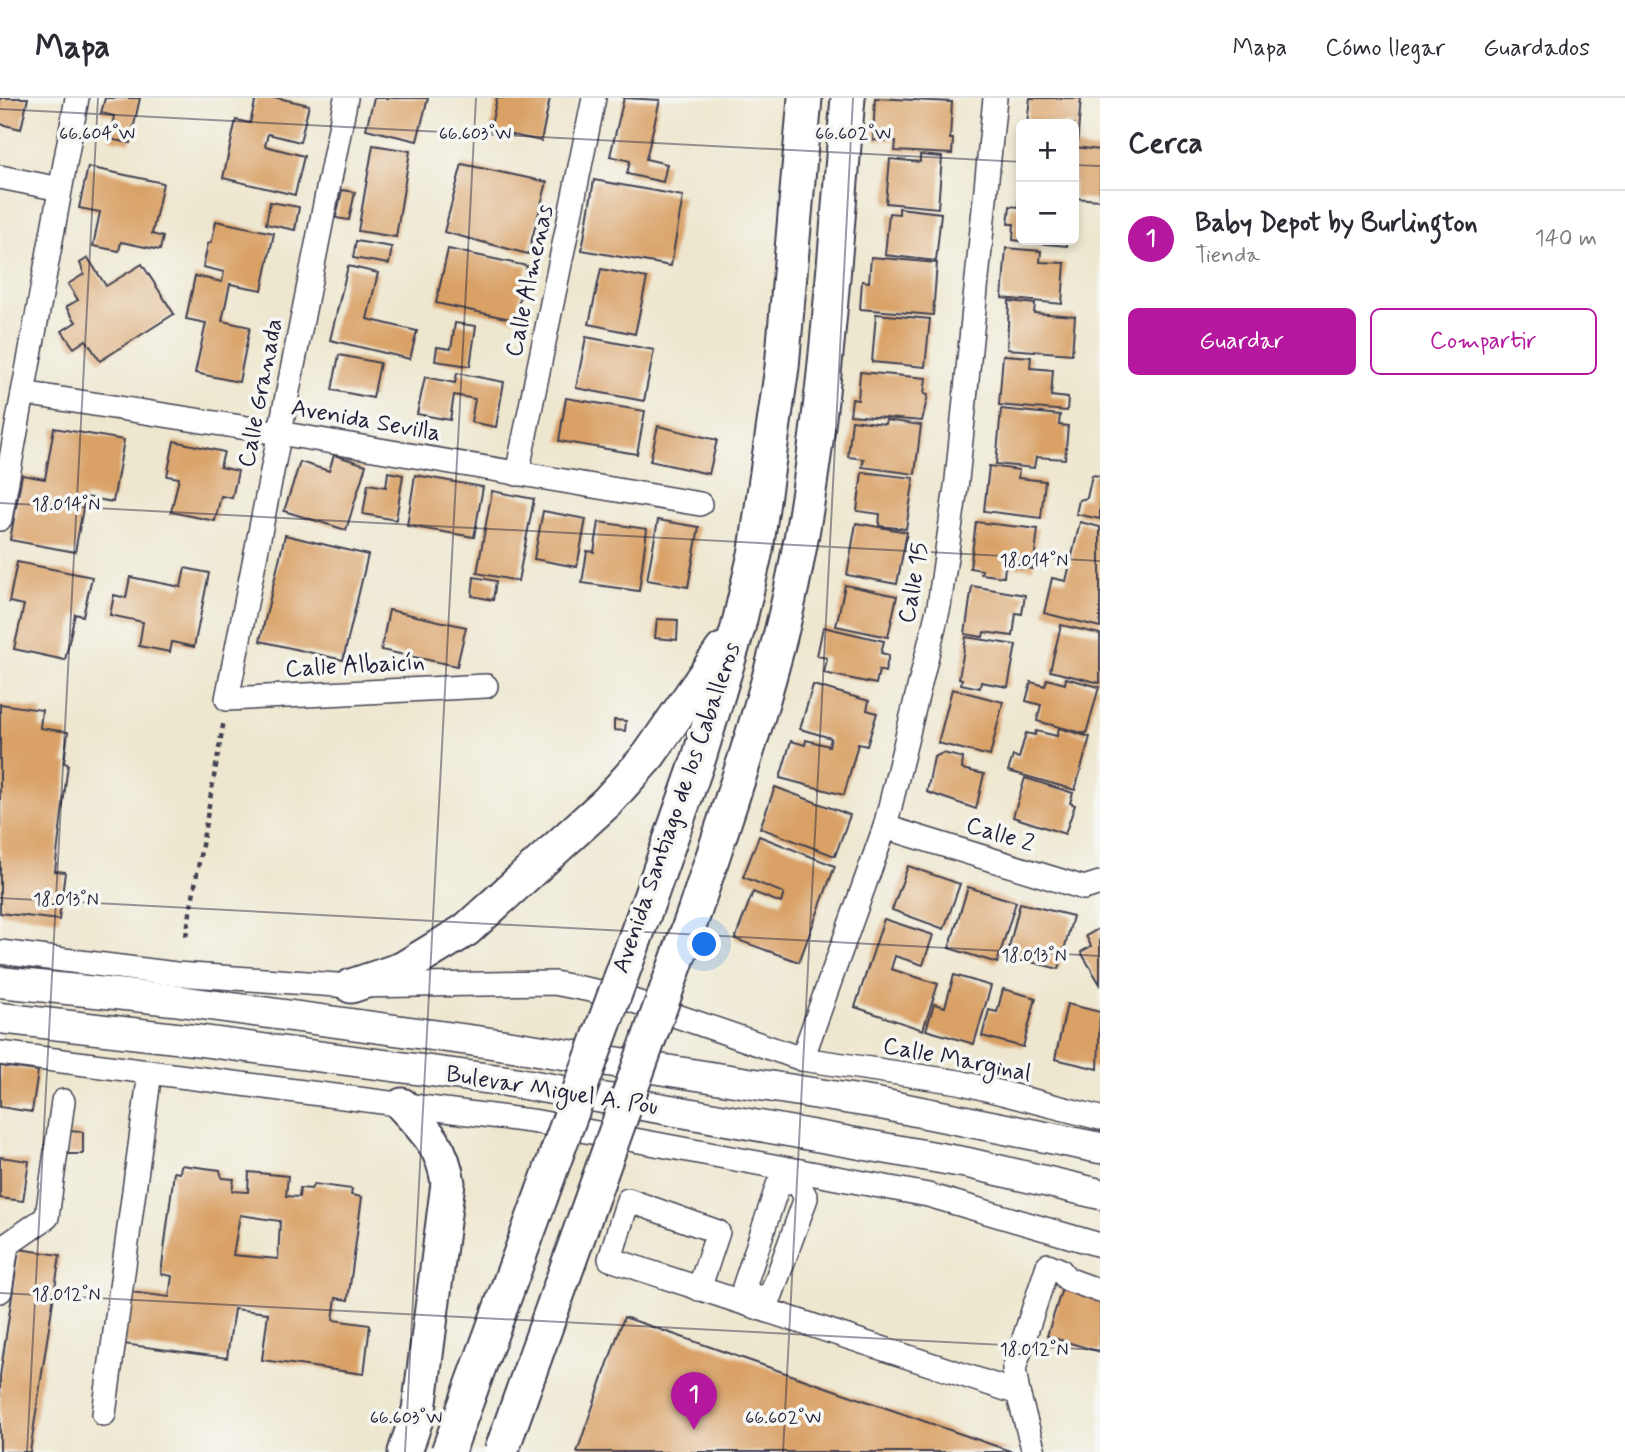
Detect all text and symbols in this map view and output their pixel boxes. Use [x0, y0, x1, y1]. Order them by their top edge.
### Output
text: Mapa [35, 26, 110, 70]
text: Mapa [1232, 33, 1287, 64]
text: Cómo llegar [1325, 33, 1445, 64]
text: Guardados [1483, 33, 1590, 64]
map controls [1016, 119, 1079, 245]
button: + [1016, 119, 1079, 182]
text: 66.604°W [59, 122, 135, 146]
text: 66.603°W [439, 122, 511, 146]
text: 66.602°W [815, 122, 891, 146]
text: Cerca [1128, 124, 1203, 163]
button: − [1016, 182, 1079, 245]
street label: Calle Almenas [499, 202, 561, 360]
text: Baby Depot by Burlington [1195, 207, 1478, 241]
text: 1 [1146, 224, 1156, 254]
text: 140 m [1534, 224, 1597, 254]
text: Tienda [1195, 241, 1260, 271]
button: Guardar [1128, 308, 1356, 375]
button: Compartir [1370, 308, 1597, 375]
street label: Calle Granada [231, 316, 291, 470]
street label: Avenida Sevilla [289, 393, 443, 449]
text: 18.014°N [32, 493, 100, 517]
street label: Calle 15 [892, 540, 936, 626]
text: 18.014°N [1000, 549, 1068, 573]
street label: Avenida Santiago de los Caballeros [606, 638, 748, 978]
street label: Calle Albaicín [284, 647, 426, 685]
street label: Calle 2 [962, 810, 1038, 860]
text: 18.013°N [33, 888, 99, 912]
your location [687, 927, 721, 961]
text: 18.013°N [1001, 944, 1067, 968]
street label: Calle Marginal [880, 1030, 1034, 1092]
street label: Bulevar Miguel A. Pou [444, 1059, 660, 1125]
text: 18.012°N [32, 1283, 100, 1307]
text: 18.012°N [1000, 1338, 1068, 1362]
pin: 1 [671, 1372, 717, 1430]
text: 66.603°W [370, 1406, 442, 1430]
text: 66.602°W [745, 1406, 821, 1430]

